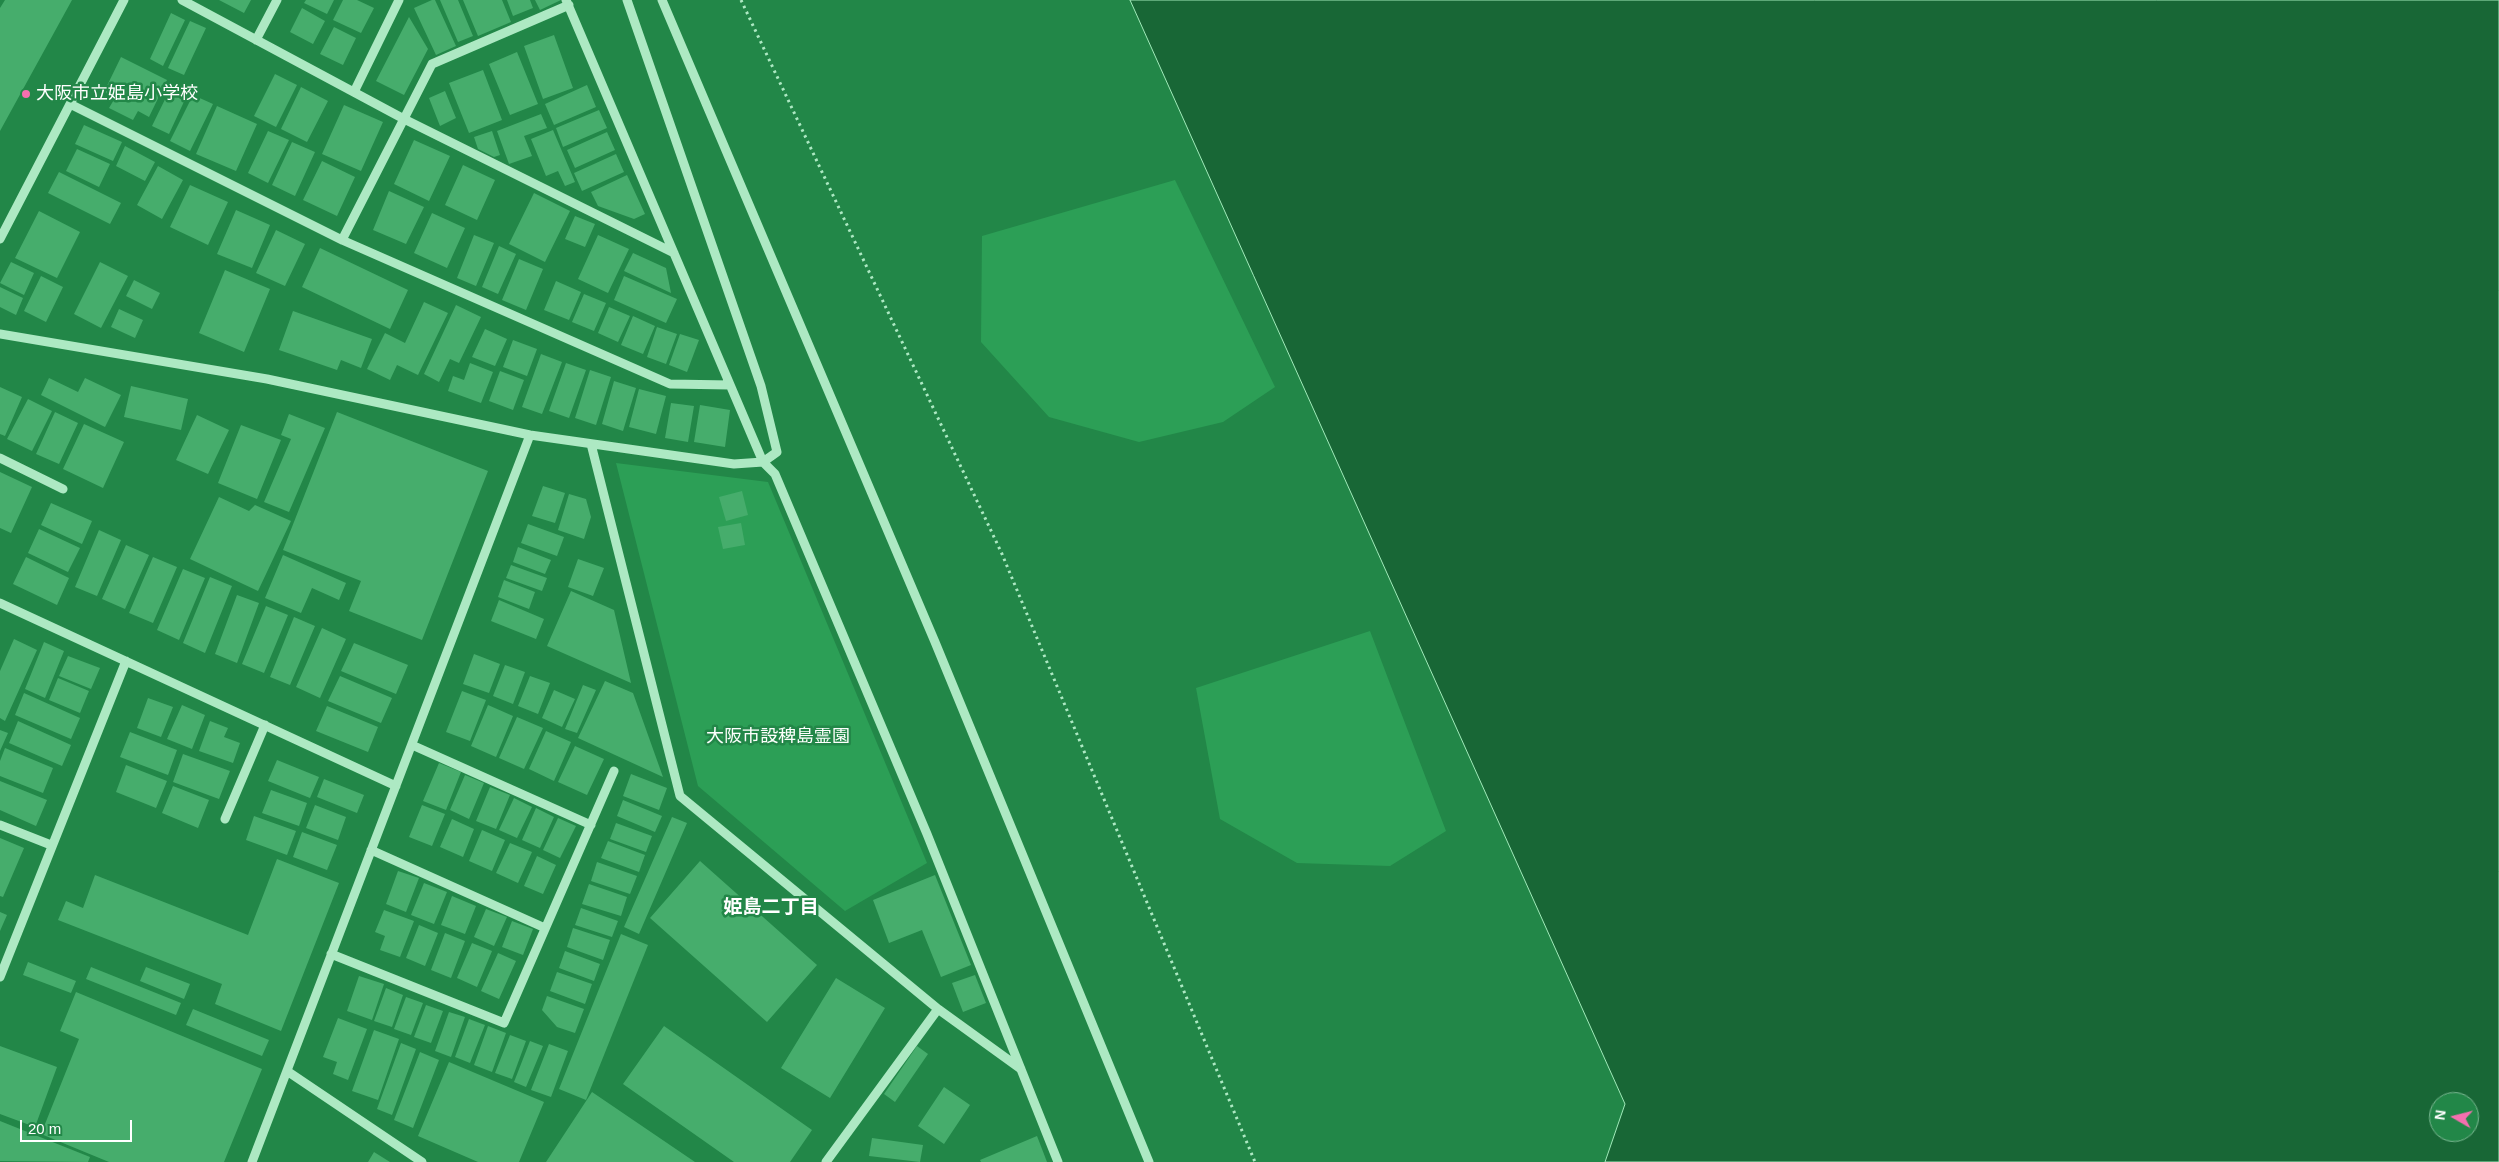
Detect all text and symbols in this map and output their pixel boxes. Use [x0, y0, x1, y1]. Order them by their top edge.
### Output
place label: 大阪市立姫島小学校 [36, 83, 198, 105]
marker: 大阪市立姫島小学校 [20, 88, 32, 100]
park label: 大阪市設稗島霊園 [706, 726, 850, 748]
district label: 姫島二丁目 [724, 897, 818, 919]
north arrow [2429, 1092, 2479, 1142]
text: N [2432, 1109, 2449, 1121]
scale bar [22, 1110, 135, 1142]
text: 20 m [28, 1120, 61, 1137]

